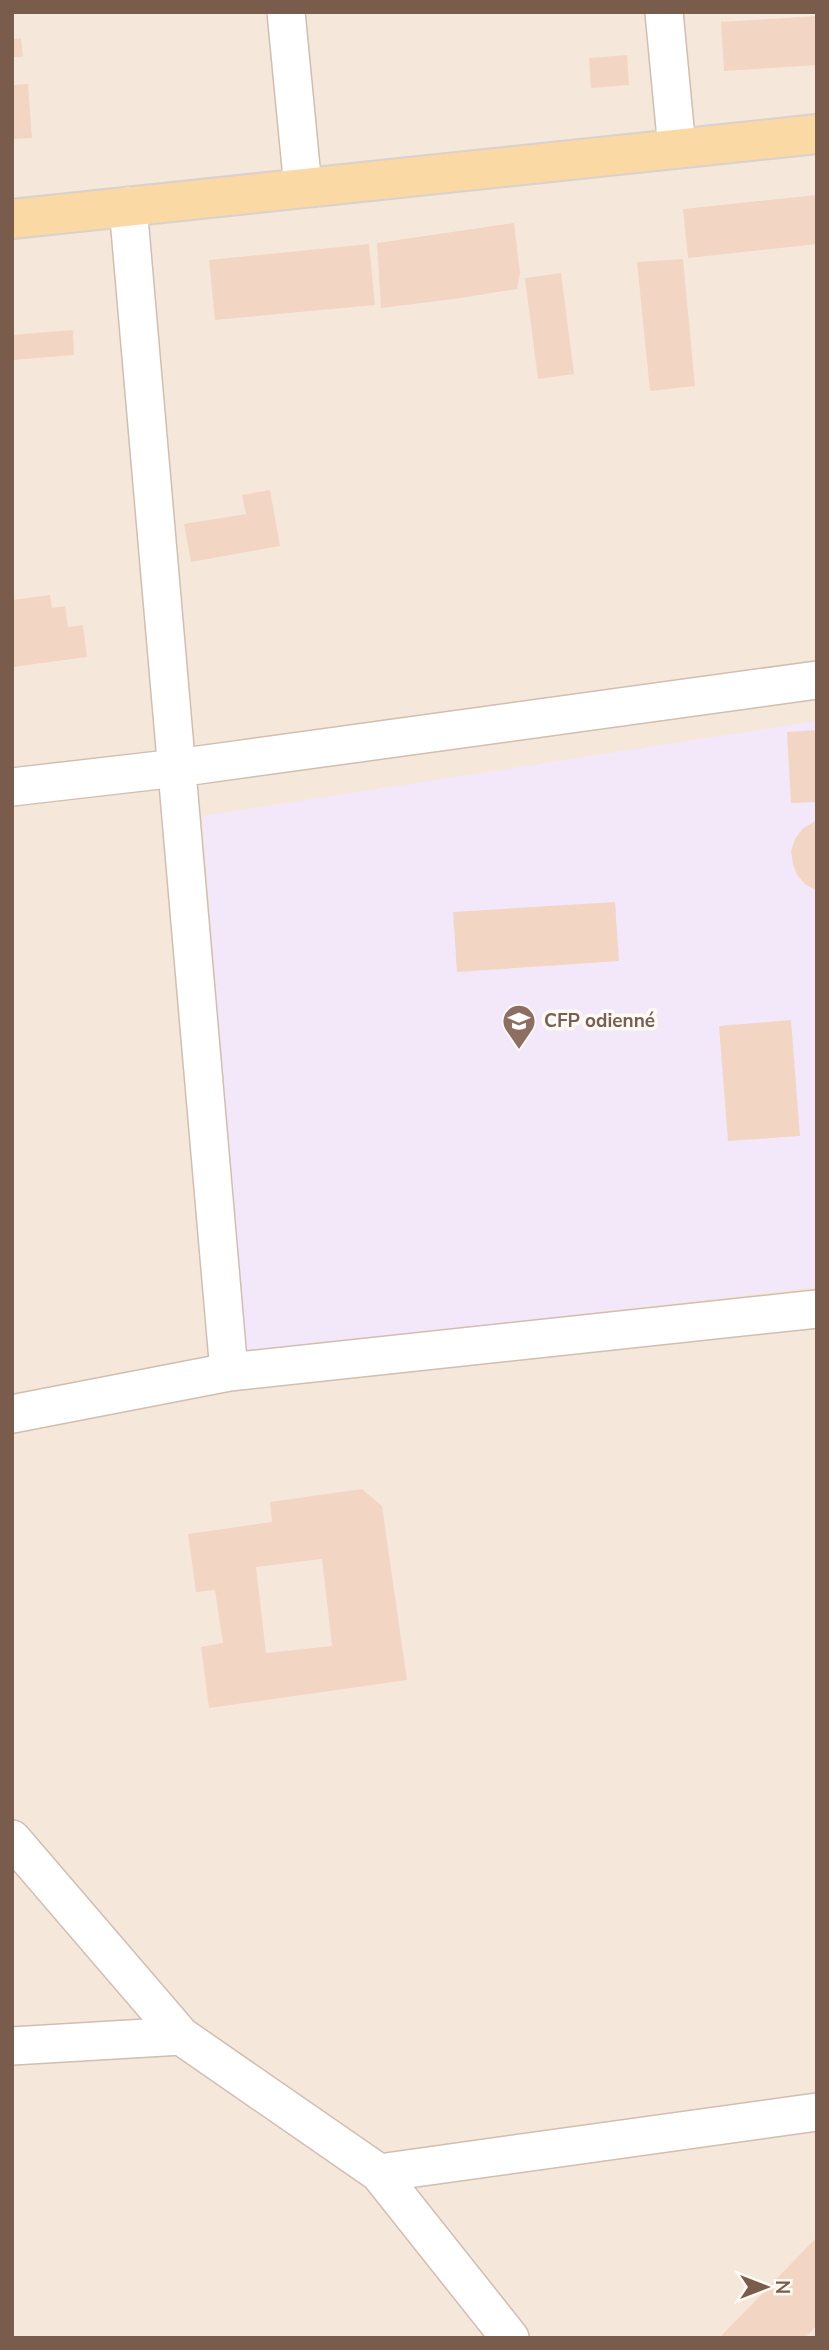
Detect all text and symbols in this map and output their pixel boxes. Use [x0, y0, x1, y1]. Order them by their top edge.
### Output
school or university icon: CFP odienné [500, 1002, 538, 1051]
place label: CFP odienné [544, 1008, 655, 1034]
north arrow [731, 2252, 801, 2322]
text: N [769, 2280, 795, 2294]

